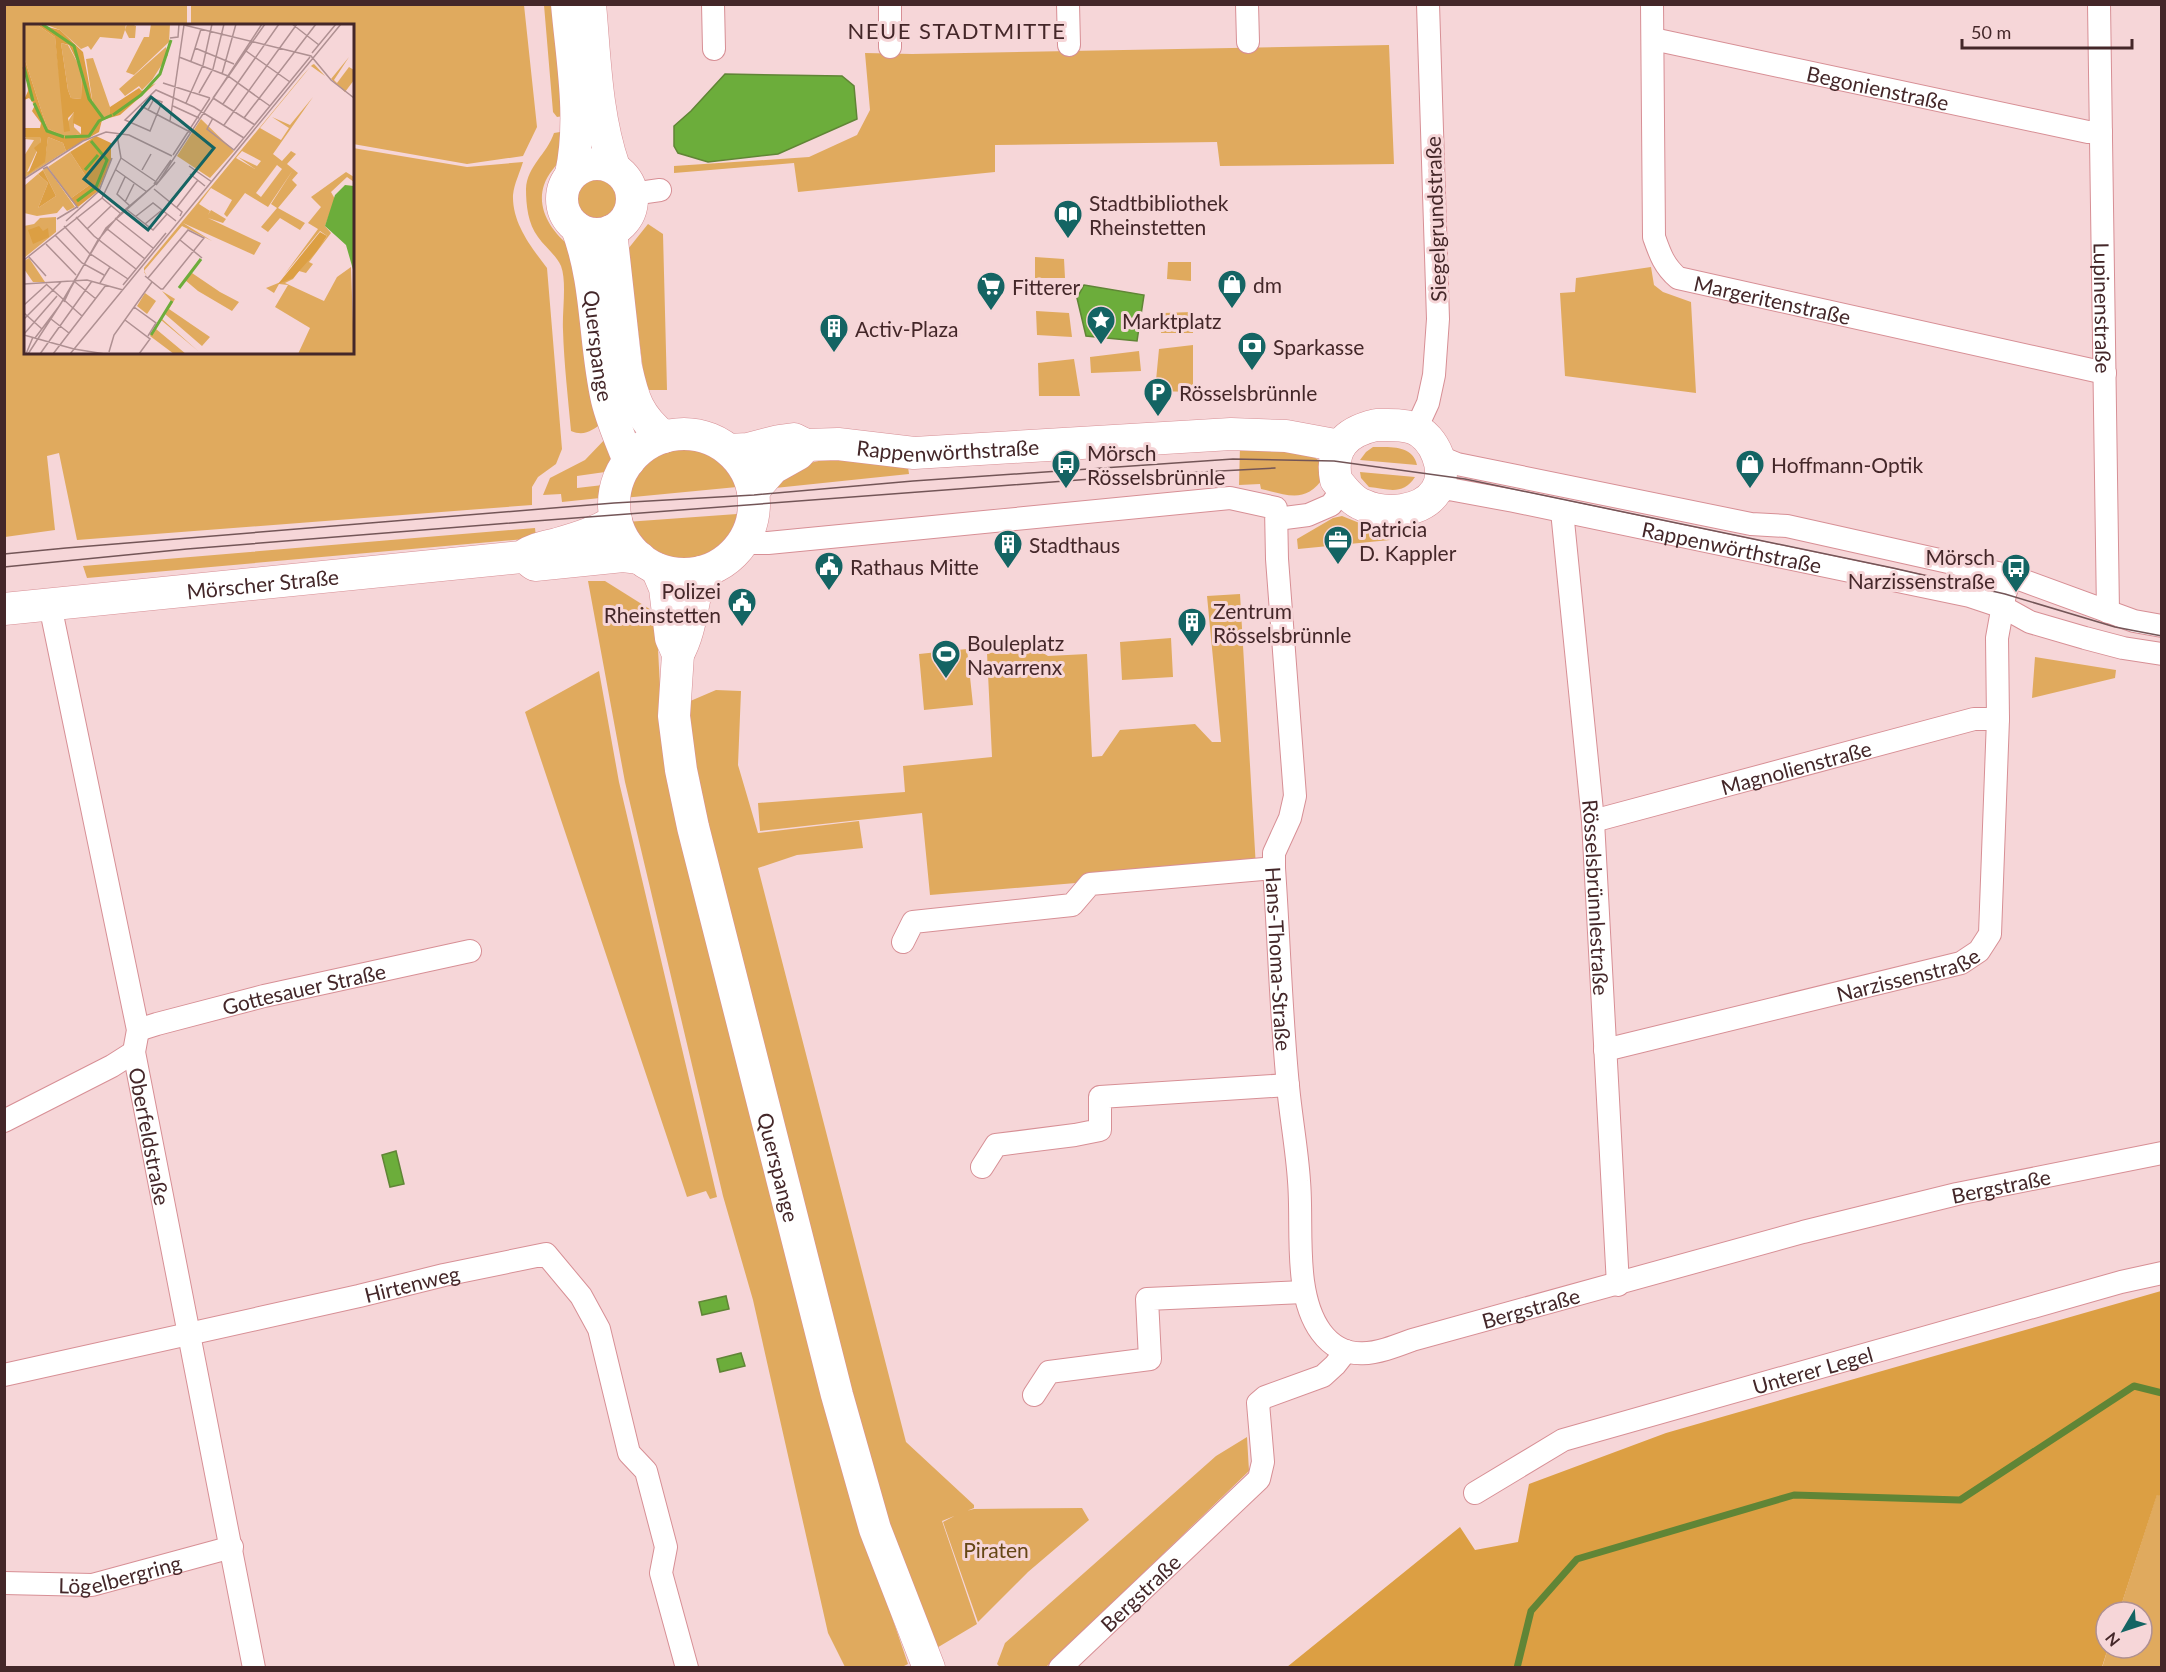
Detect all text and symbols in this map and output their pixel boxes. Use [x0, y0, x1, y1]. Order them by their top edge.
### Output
scale bar [1962, 12, 2132, 50]
district label: NEUE STADTMITTE [847, 17, 1067, 44]
text: 50 m [1971, 21, 2011, 43]
inset map [24, 24, 354, 354]
street label: Begonienstraße [1805, 60, 1951, 114]
street label: Siegelgrundstraße [1420, 136, 1450, 302]
place label: Stadtbibliothek Rheinstetten [1089, 190, 1229, 239]
library icon: Stadtbibliothek Rheinstetten [1052, 198, 1084, 240]
street label: Lupinenstraße [2090, 242, 2117, 374]
shop icon: dm [1216, 268, 1248, 310]
street label: Margeritenstraße [1692, 269, 1853, 329]
supermarket icon: Fitterer [975, 270, 1007, 312]
place label: dm [1253, 272, 1282, 297]
place label: Fitterer [1012, 274, 1081, 299]
street label: Querspange [580, 288, 619, 404]
place icon: Marktplatz [1085, 304, 1117, 346]
place label: Marktplatz [1122, 308, 1222, 333]
building icon: Activ-Plaza [818, 312, 850, 354]
place label: Activ-Plaza [855, 316, 958, 341]
bank icon: Sparkasse [1236, 330, 1268, 372]
place label: Sparkasse [1273, 334, 1364, 359]
parking icon: Rösselsbrünnle [1142, 376, 1174, 418]
place label: Rösselsbrünnle [1179, 380, 1317, 405]
street label: Rappenwörthstraße [855, 433, 1040, 465]
place label: Mörsch Rösselsbrünnle [1087, 440, 1225, 489]
bus stop icon: Mörsch Rösselsbrünnle [1050, 448, 1082, 490]
shop icon: Hoffmann-Optik [1734, 448, 1766, 490]
place label: Hoffmann-Optik [1771, 452, 1923, 477]
place label: Patricia D. Kappler [1359, 516, 1457, 565]
street label: Rappenwörthstraße [1640, 516, 1824, 577]
office icon: Patricia D. Kappler [1322, 524, 1354, 566]
building icon: Stadthaus [992, 528, 1024, 570]
place label: Stadthaus [1029, 532, 1120, 557]
place label: Mörsch Narzissenstraße [1848, 544, 1995, 593]
public building icon: Rathaus Mitte [813, 550, 845, 592]
bus stop icon: Mörsch Narzissenstraße [2000, 552, 2032, 594]
place label: Rathaus Mitte [850, 554, 979, 579]
street label: Mörscher Straße [185, 563, 340, 603]
place label: Polizei Rheinstetten [604, 578, 721, 627]
public building icon: Polizei Rheinstetten [726, 586, 758, 628]
place label: Zentrum Rösselsbrünnle [1213, 598, 1351, 647]
building icon: Zentrum Rösselsbrünnle [1176, 606, 1208, 648]
place label: Bouleplatz Navarrenx [967, 630, 1064, 679]
sports icon: Bouleplatz Navarrenx [930, 638, 962, 680]
street label: Magnolienstraße [1718, 735, 1874, 799]
street label: Rösselsbrünnlestraße [1578, 798, 1615, 996]
street label: Hans-Thoma-Straße [1261, 866, 1297, 1052]
street label: Narzissenstraße [1834, 942, 1984, 1006]
street label: Gottesauer Straße [219, 957, 388, 1019]
street label: Oberfeldstraße [125, 1065, 176, 1207]
street label: Querspange [753, 1110, 805, 1224]
street label: Bergstraße [1949, 1163, 2053, 1207]
street label: Hirtenweg [362, 1260, 462, 1307]
street label: Bergstraße [1479, 1282, 1582, 1333]
street label: Unterer Legel [1749, 1340, 1876, 1398]
park label: Piraten [963, 1537, 1029, 1562]
street label: Lögelbergring [58, 1549, 184, 1597]
street label: Bergstraße [1095, 1549, 1185, 1636]
north arrow [2094, 1600, 2154, 1660]
text: N [2101, 1629, 2123, 1651]

